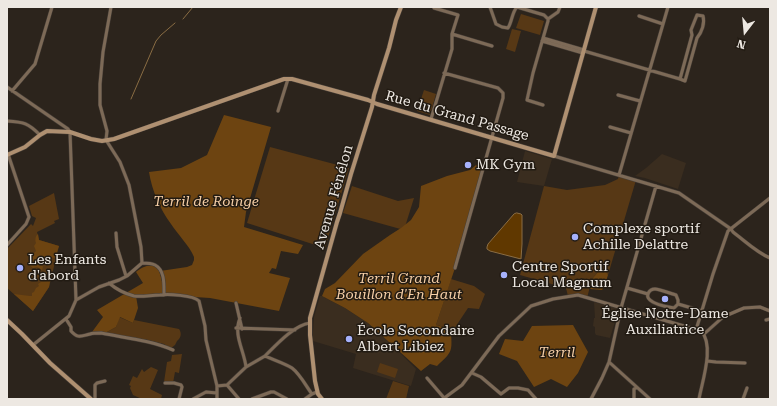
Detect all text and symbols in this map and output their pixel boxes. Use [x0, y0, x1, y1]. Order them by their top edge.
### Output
north arrow [725, 12, 765, 52]
text: N [736, 37, 747, 51]
street label: Rue du Grand Passage [383, 87, 531, 145]
street label: Avenue Fénélon [311, 143, 357, 251]
place label: MK Gym [476, 157, 535, 173]
marker: MK Gym [463, 160, 473, 170]
park label: Terril de Roinge [153, 194, 259, 210]
place label: Complexe sportif Achille Delattre [583, 221, 700, 254]
marker: Complexe sportif Achille Delattre [570, 232, 580, 242]
place label: Les Enfants d'abord [28, 252, 106, 284]
place label: Centre Sportif Local Magnum [512, 259, 612, 292]
marker: Les Enfants d'abord [15, 263, 25, 273]
marker: Centre Sportif Local Magnum [499, 270, 509, 280]
park label: Terril Grand Bouillon d'En Haut [336, 271, 462, 304]
marker: Église Notre-Dame Auxiliatrice [660, 294, 670, 304]
place label: Église Notre-Dame Auxiliatrice [602, 306, 728, 338]
place label: École Secondaire Albert Libiez [357, 323, 474, 356]
marker: École Secondaire Albert Libiez [344, 334, 354, 344]
park label: Terril [539, 345, 575, 361]

